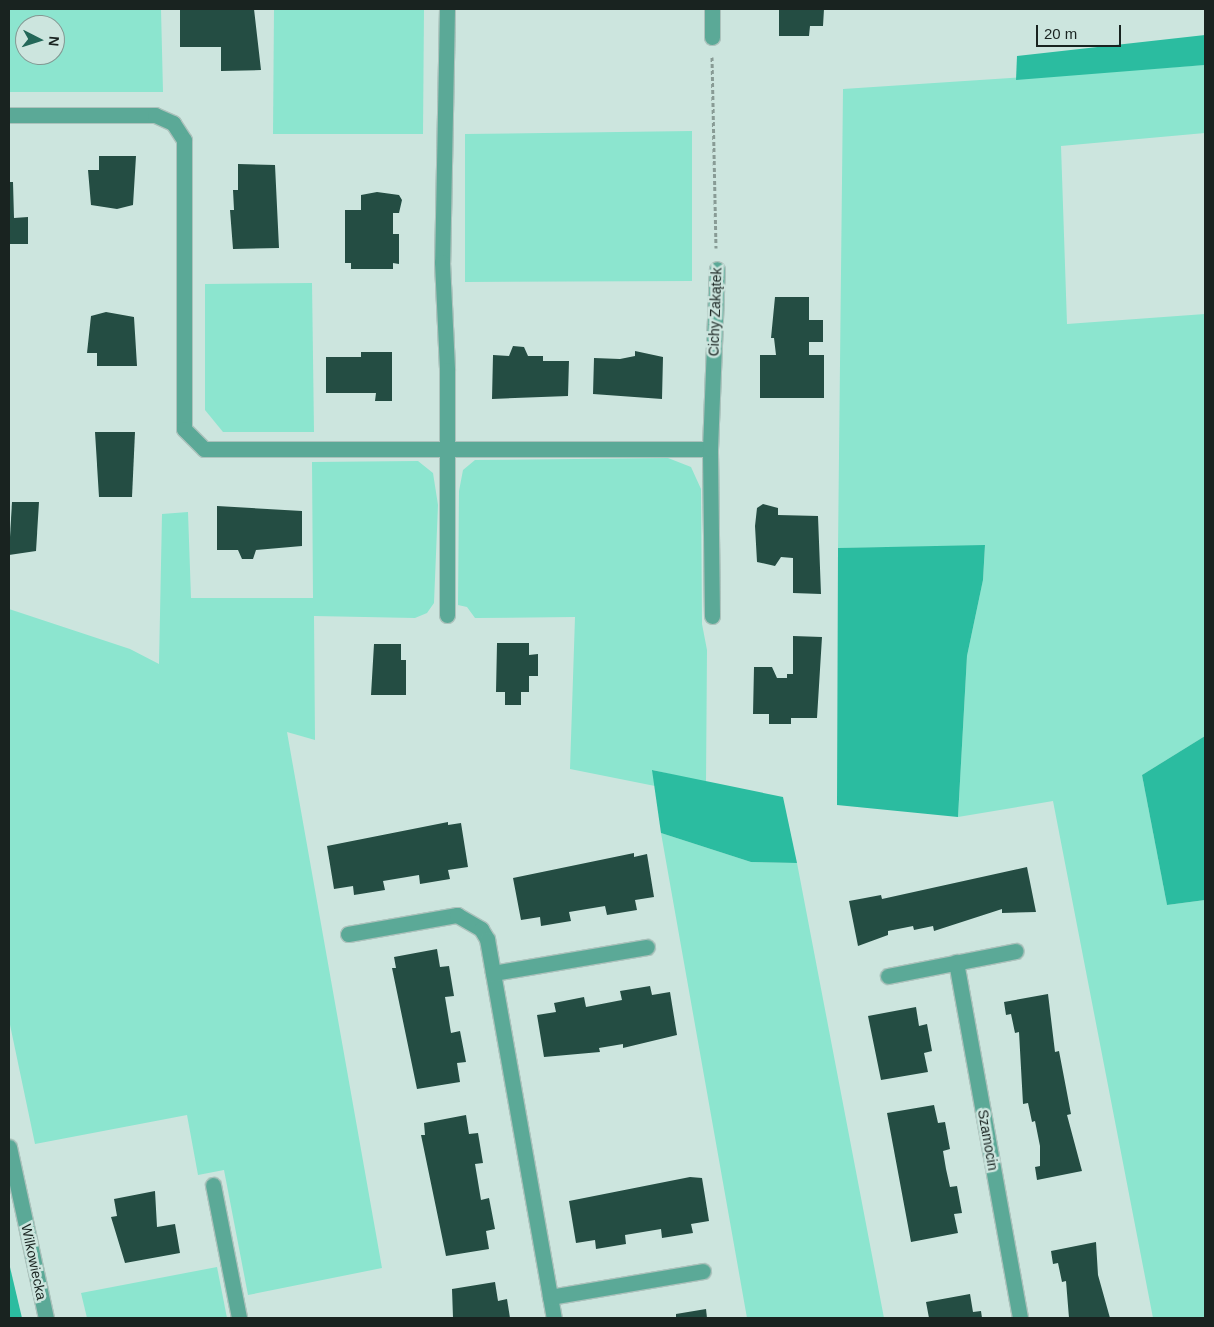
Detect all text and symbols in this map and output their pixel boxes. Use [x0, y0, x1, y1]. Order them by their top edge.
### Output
north arrow [15, 15, 65, 65]
scale bar [1039, 15, 1124, 47]
text: 20 m [1044, 25, 1077, 42]
text: N [46, 35, 62, 47]
street label: Cichy Zakątek [705, 267, 725, 357]
street label: Szamocin [974, 1108, 1002, 1172]
street label: Wilkowiecka [18, 1223, 50, 1301]

